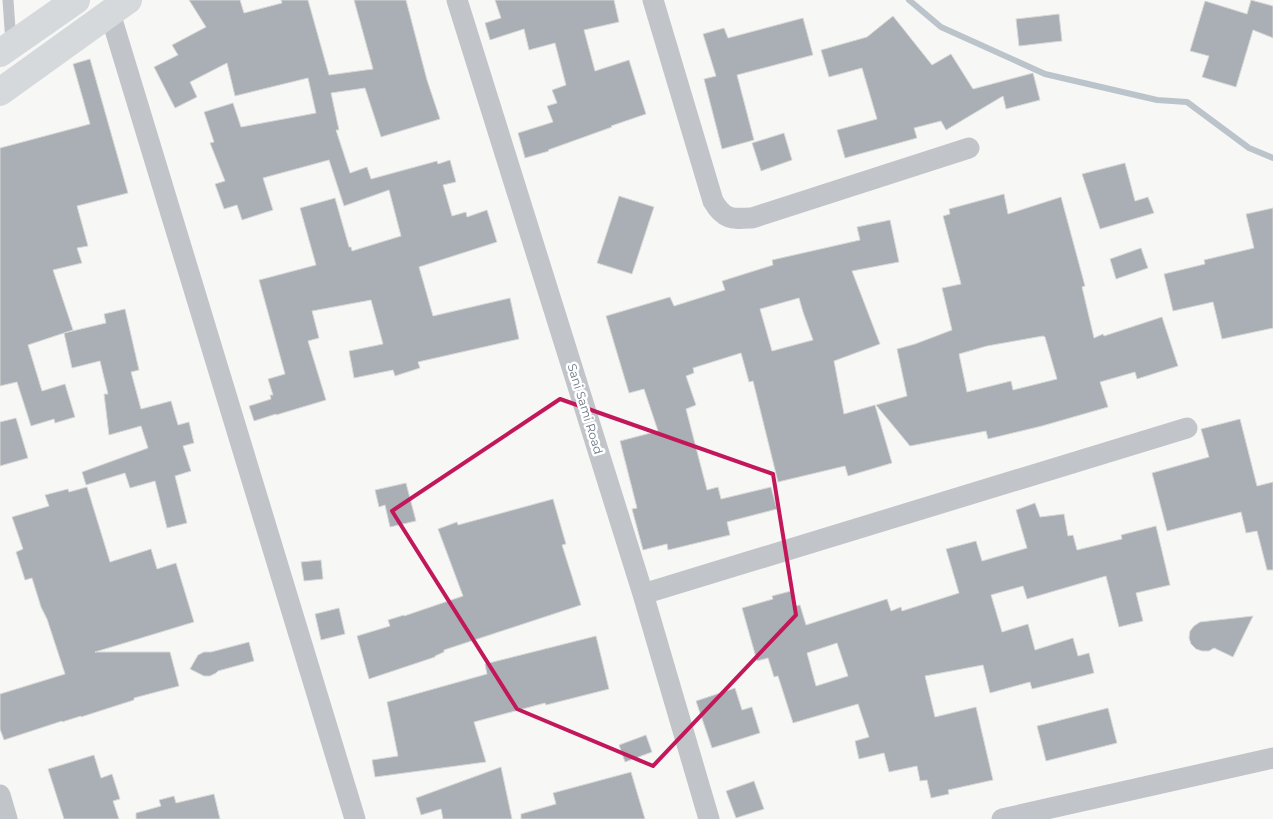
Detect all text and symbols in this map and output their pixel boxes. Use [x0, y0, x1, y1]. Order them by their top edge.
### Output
street label: Sani Sami Road [565, 362, 606, 456]

